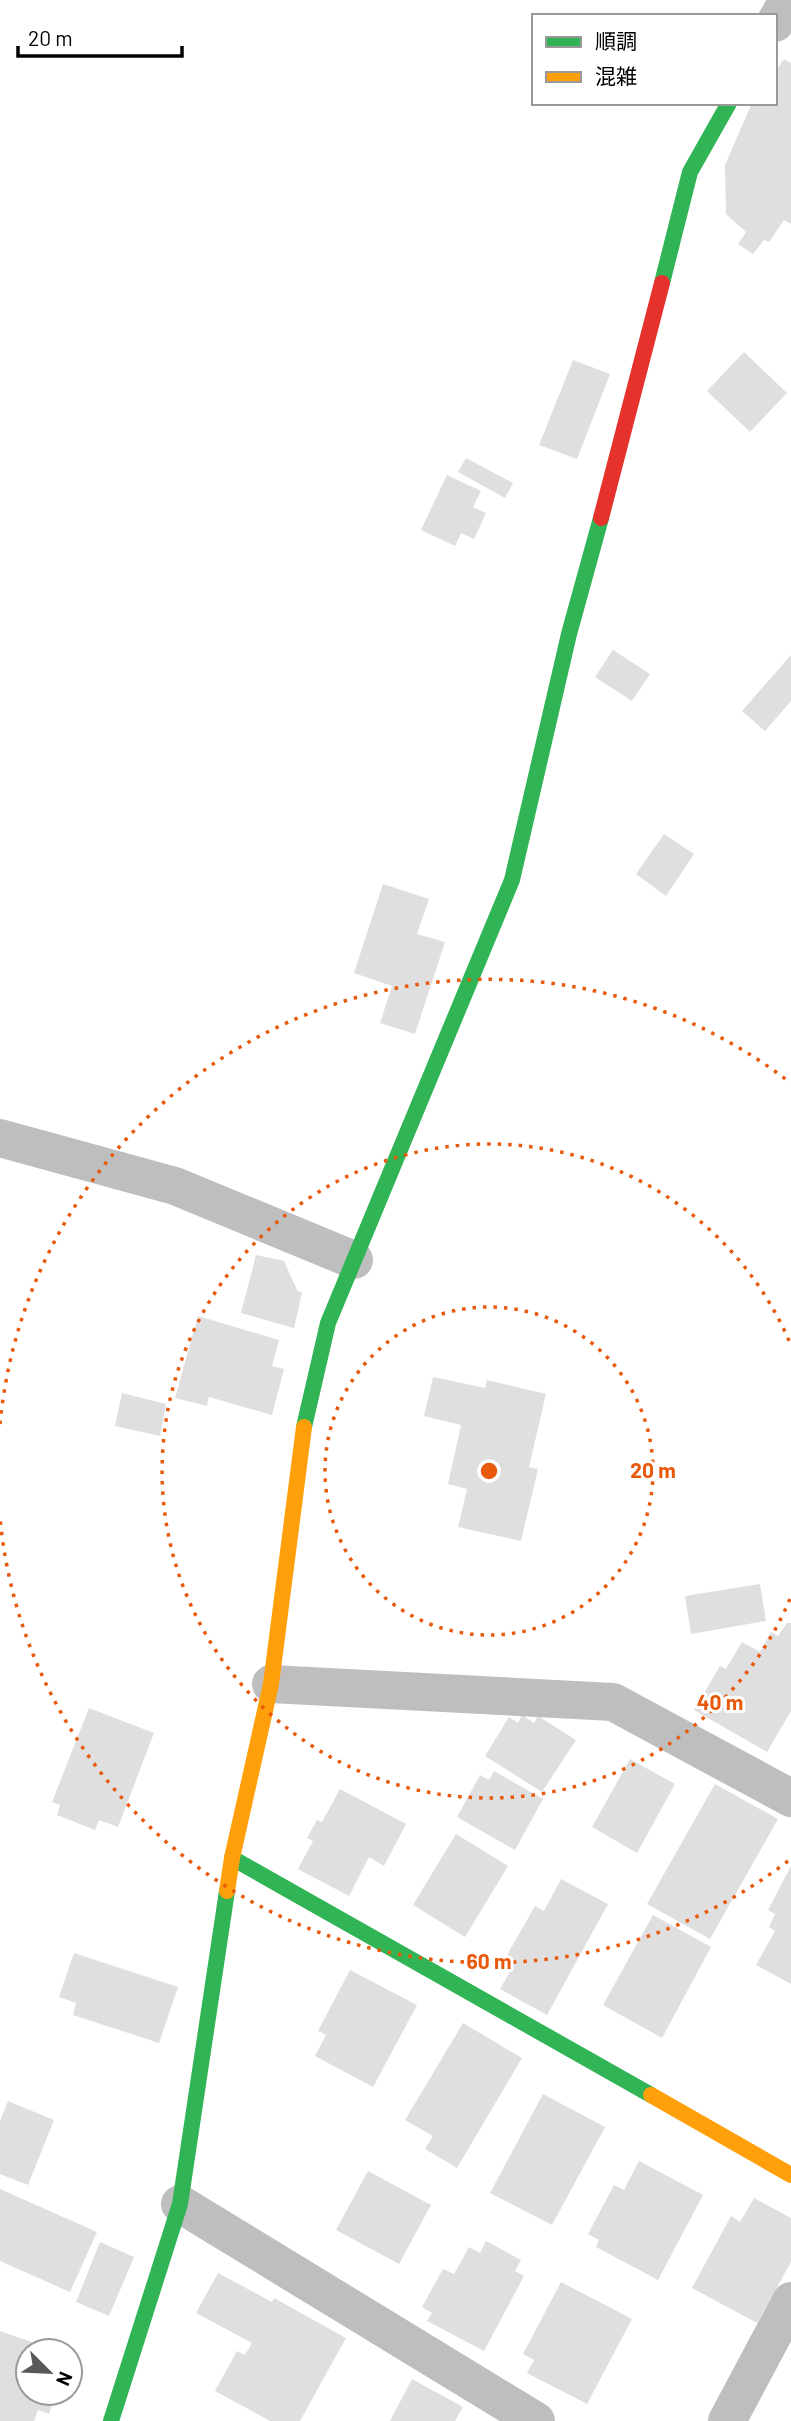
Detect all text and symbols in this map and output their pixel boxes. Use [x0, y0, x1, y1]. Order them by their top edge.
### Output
scale bar [18, 14, 182, 58]
legend [532, 14, 777, 105]
text: 20 m [28, 25, 73, 50]
text: 順調 [595, 28, 637, 53]
text: 混雑 [595, 63, 637, 88]
text: 20 m [630, 1457, 676, 1482]
centre of rings [477, 1459, 501, 1483]
text: 40 m [697, 1689, 743, 1714]
text: 60 m [467, 1948, 511, 1973]
north arrow [14, 2337, 84, 2407]
text: N [52, 2369, 78, 2390]

